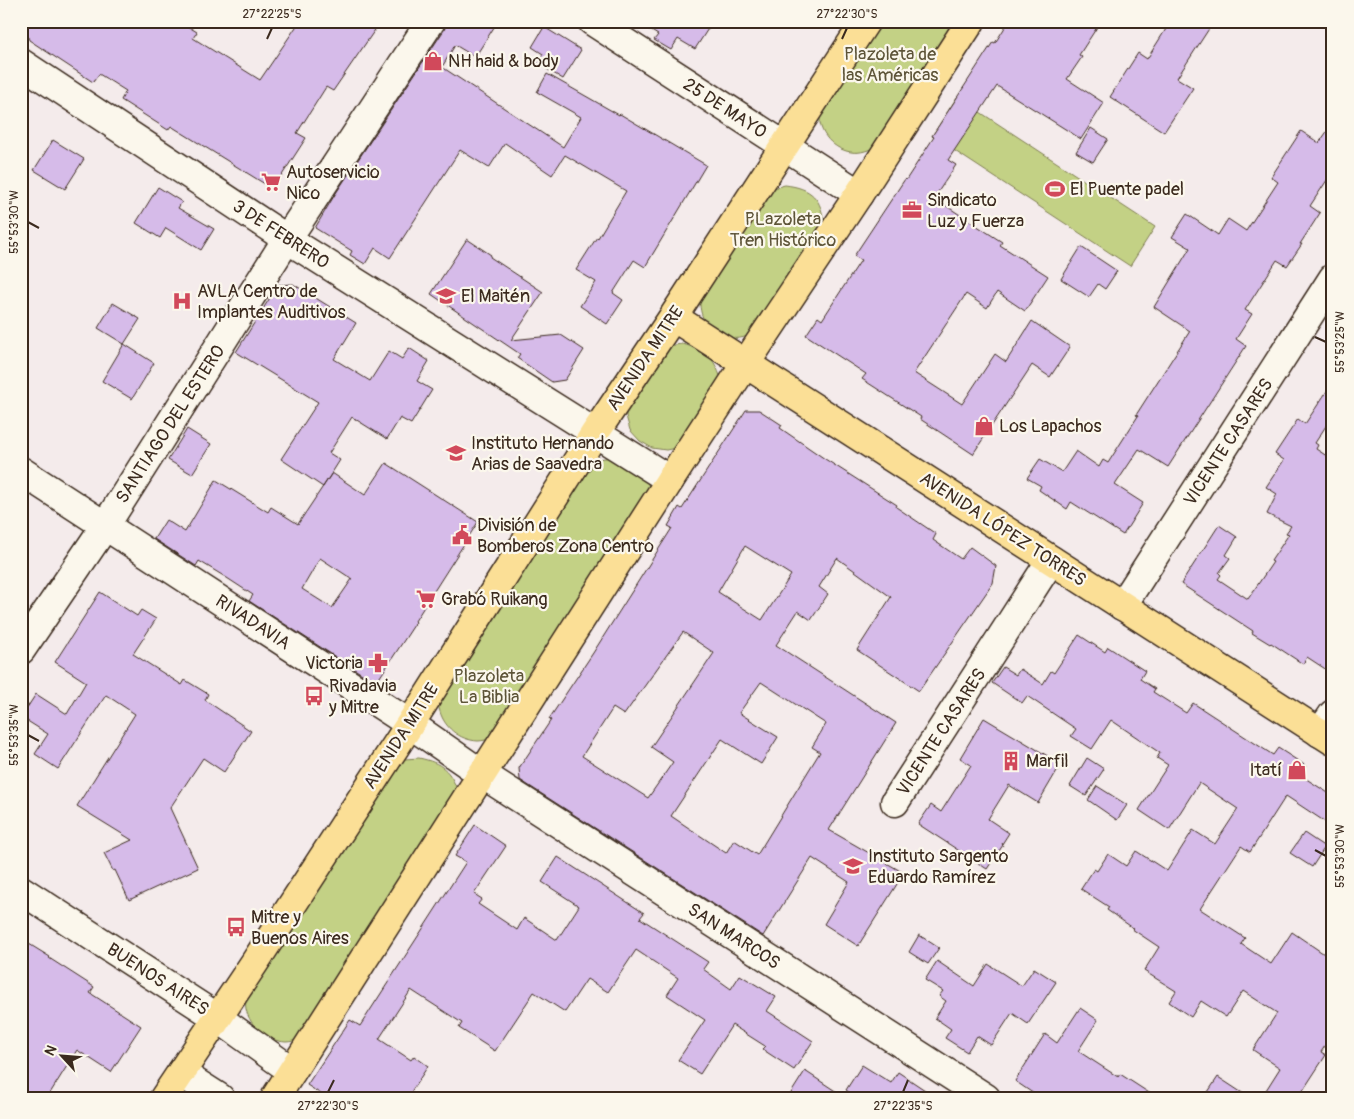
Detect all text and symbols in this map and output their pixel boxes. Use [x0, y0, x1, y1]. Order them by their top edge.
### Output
text: 27°22'25"S [242, 7, 302, 22]
text: 27°22'30"S [817, 7, 877, 22]
park label: Plazoleta de las Américas [842, 43, 938, 87]
shop icon: NH haid & body [422, 50, 444, 72]
place label: NH haid & body [448, 50, 559, 73]
street label: 25 DE MAYO [679, 73, 771, 144]
place label: Autoservicio Nico [286, 161, 380, 205]
supermarket icon: Autoservicio Nico [260, 171, 282, 193]
sports icon: El Puente padel [1044, 178, 1066, 200]
place label: El Puente padel [1070, 178, 1184, 201]
place label: Sindicato Luz y Fuerza [927, 189, 1024, 233]
text: 55°53'30"W [7, 190, 22, 254]
street label: 3 DE FEBRERO [228, 195, 333, 274]
office icon: Sindicato Luz y Fuerza [901, 199, 923, 221]
park label: PLazoleta Tren Histórico [730, 208, 836, 252]
place label: AVLA Centro de Implantes Auditivos [197, 280, 346, 324]
school or university icon: El Maitén [435, 285, 457, 307]
place label: El Maitén [461, 285, 530, 308]
hospital icon: AVLA Centro de Implantes Auditivos [171, 290, 193, 312]
street label: AVENIDA MITRE [602, 301, 689, 415]
text: 55°53'25"W [1333, 311, 1348, 373]
street label: SANTIAGO DEL ESTERO [111, 341, 230, 508]
street label: VICENTE CASARES [1179, 374, 1278, 510]
shop icon: Los Lapachos [973, 415, 995, 437]
place label: Los Lapachos [999, 415, 1101, 438]
place label: Instituto Hernando Arias de Saavedra [471, 432, 614, 476]
school or university icon: Instituto Hernando Arias de Saavedra [445, 442, 467, 464]
street label: AVENIDA LÓPEZ TORRES [915, 466, 1091, 592]
place label: División de Bomberos Zona Centro [477, 514, 654, 558]
public building icon: División de Bomberos Zona Centro [451, 524, 473, 546]
supermarket icon: Grabó Ruikang [415, 588, 437, 610]
place label: Grabó Ruikang [441, 588, 548, 611]
street label: RIVADAVIA [211, 590, 295, 655]
place label: Victoria [305, 652, 363, 675]
pharmacy icon: Victoria [367, 652, 389, 674]
street label: VICENTE CASARES [892, 664, 991, 800]
park label: Plazoleta La Biblia [454, 665, 524, 709]
place label: Rivadavia y Mitre [328, 675, 397, 719]
street label: AVENIDA MITRE [359, 679, 444, 794]
bus stop icon: Rivadavia y Mitre [303, 685, 325, 707]
text: 55°53'35"W [7, 704, 22, 766]
building icon: Marfil [1000, 750, 1022, 772]
place label: Marfil [1026, 750, 1069, 773]
place label: Itatí [1250, 759, 1282, 782]
shop icon: Itatí [1286, 759, 1308, 781]
text: 55°53'30"W [1333, 824, 1348, 888]
place label: Instituto Sargento Eduardo Ramírez [868, 845, 1009, 889]
school or university icon: Instituto Sargento Eduardo Ramírez [842, 855, 864, 877]
street label: SAN MARCOS [683, 898, 784, 975]
place label: Mitre y Buenos Aires [251, 906, 349, 950]
bus stop icon: Mitre y Buenos Aires [225, 916, 247, 938]
street label: BUENOS AIRES [102, 938, 213, 1021]
north arrow [38, 1032, 88, 1082]
text: N [41, 1043, 60, 1059]
text: 27°22'30"S [298, 1099, 358, 1114]
text: 27°22'35"S [873, 1099, 933, 1114]

